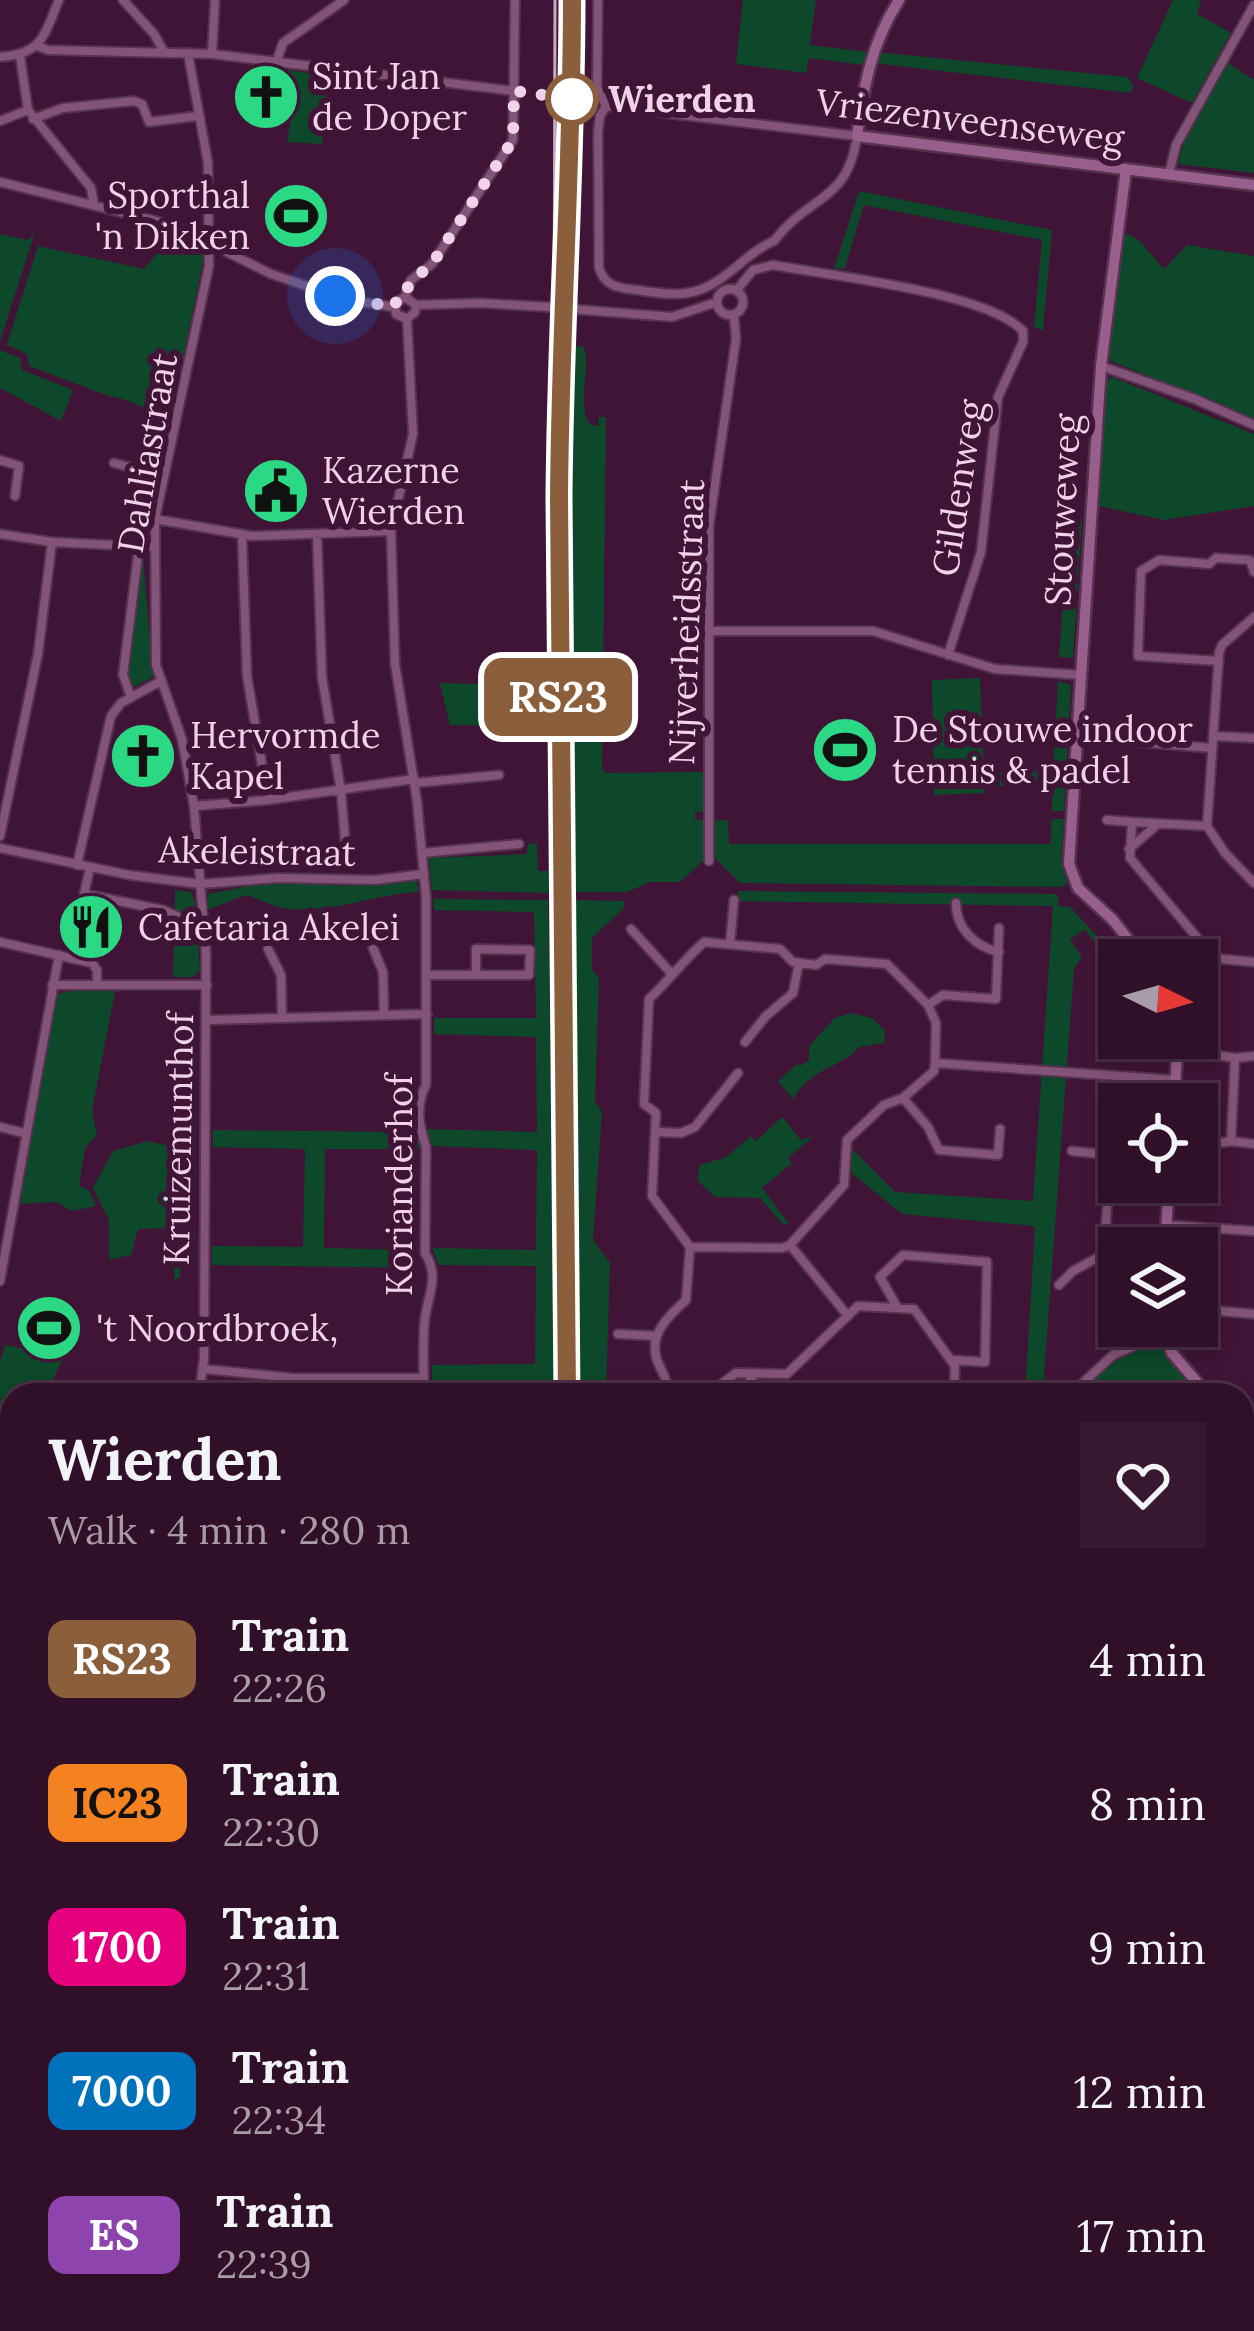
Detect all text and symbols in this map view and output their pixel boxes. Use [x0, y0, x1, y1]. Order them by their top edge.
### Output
place label: Sint Jan de Doper [312, 53, 467, 140]
church icon: Sint Jan de Doper [231, 62, 301, 132]
marker: Wierden [547, 74, 597, 124]
place label: Wierden [608, 76, 756, 122]
street label: Vriezenveenseweg [812, 78, 1128, 162]
place label: Sporthal 'n Dikken [94, 172, 250, 259]
sports icon: Sporthal 'n Dikken [261, 181, 331, 251]
your location [305, 266, 365, 326]
street label: Dahliastraat [107, 349, 187, 556]
street label: Gildenweg [921, 396, 995, 579]
street label: Stouweweg [1034, 412, 1090, 607]
place label: Kazerne Wierden [322, 447, 465, 534]
public building icon: Kazerne Wierden [241, 456, 311, 526]
street label: Nijverheidsstraat [658, 478, 714, 766]
line badge: RS23 [474, 658, 642, 736]
text: RS23 [508, 670, 608, 724]
place label: De Stouwe indoor tennis & padel [892, 706, 1193, 793]
place label: Hervormde Kapel [190, 712, 381, 799]
sports icon: De Stouwe indoor tennis & padel [810, 715, 880, 785]
church icon: Hervormde Kapel [108, 721, 178, 791]
street label: Akeleistraat [157, 826, 356, 876]
restaurant icon: Cafetaria Akelei [56, 892, 126, 962]
place label: Cafetaria Akelei [138, 904, 400, 950]
north arrow [1098, 939, 1218, 1059]
map controls [1098, 939, 1218, 1347]
street label: Kruizemunthof [153, 1009, 203, 1266]
street label: Korianderhof [376, 1071, 422, 1296]
button: locate [1098, 1083, 1218, 1203]
button: layers [1098, 1227, 1218, 1347]
sports icon: 't Noordbroek, [14, 1293, 84, 1363]
place label: 't Noordbroek, [96, 1305, 338, 1351]
button: heart [1080, 1422, 1206, 1548]
text: Wierden [48, 1423, 282, 1496]
text: Walk · 4 min · 280 m [48, 1505, 411, 1555]
text: Train [232, 1606, 349, 1663]
text: 4 min [1090, 1631, 1206, 1688]
text: RS23 [72, 1632, 172, 1686]
text: 22:26 [232, 1663, 327, 1713]
text: Train [223, 1750, 340, 1807]
text: 8 min [1089, 1775, 1206, 1832]
text: IC23 [72, 1776, 163, 1830]
text: 22:30 [223, 1807, 320, 1857]
text: Train [222, 1894, 340, 1951]
text: 9 min [1088, 1919, 1206, 1976]
text: 1700 [72, 1920, 162, 1974]
text: 22:31 [222, 1951, 310, 2001]
text: Train [232, 2038, 349, 2095]
text: 12 min [1073, 2063, 1206, 2120]
text: 7000 [72, 2064, 172, 2118]
text: 22:34 [232, 2095, 326, 2145]
text: Train [216, 2182, 333, 2239]
text: 17 min [1077, 2207, 1206, 2264]
text: ES [88, 2208, 140, 2262]
text: 22:39 [216, 2239, 312, 2289]

